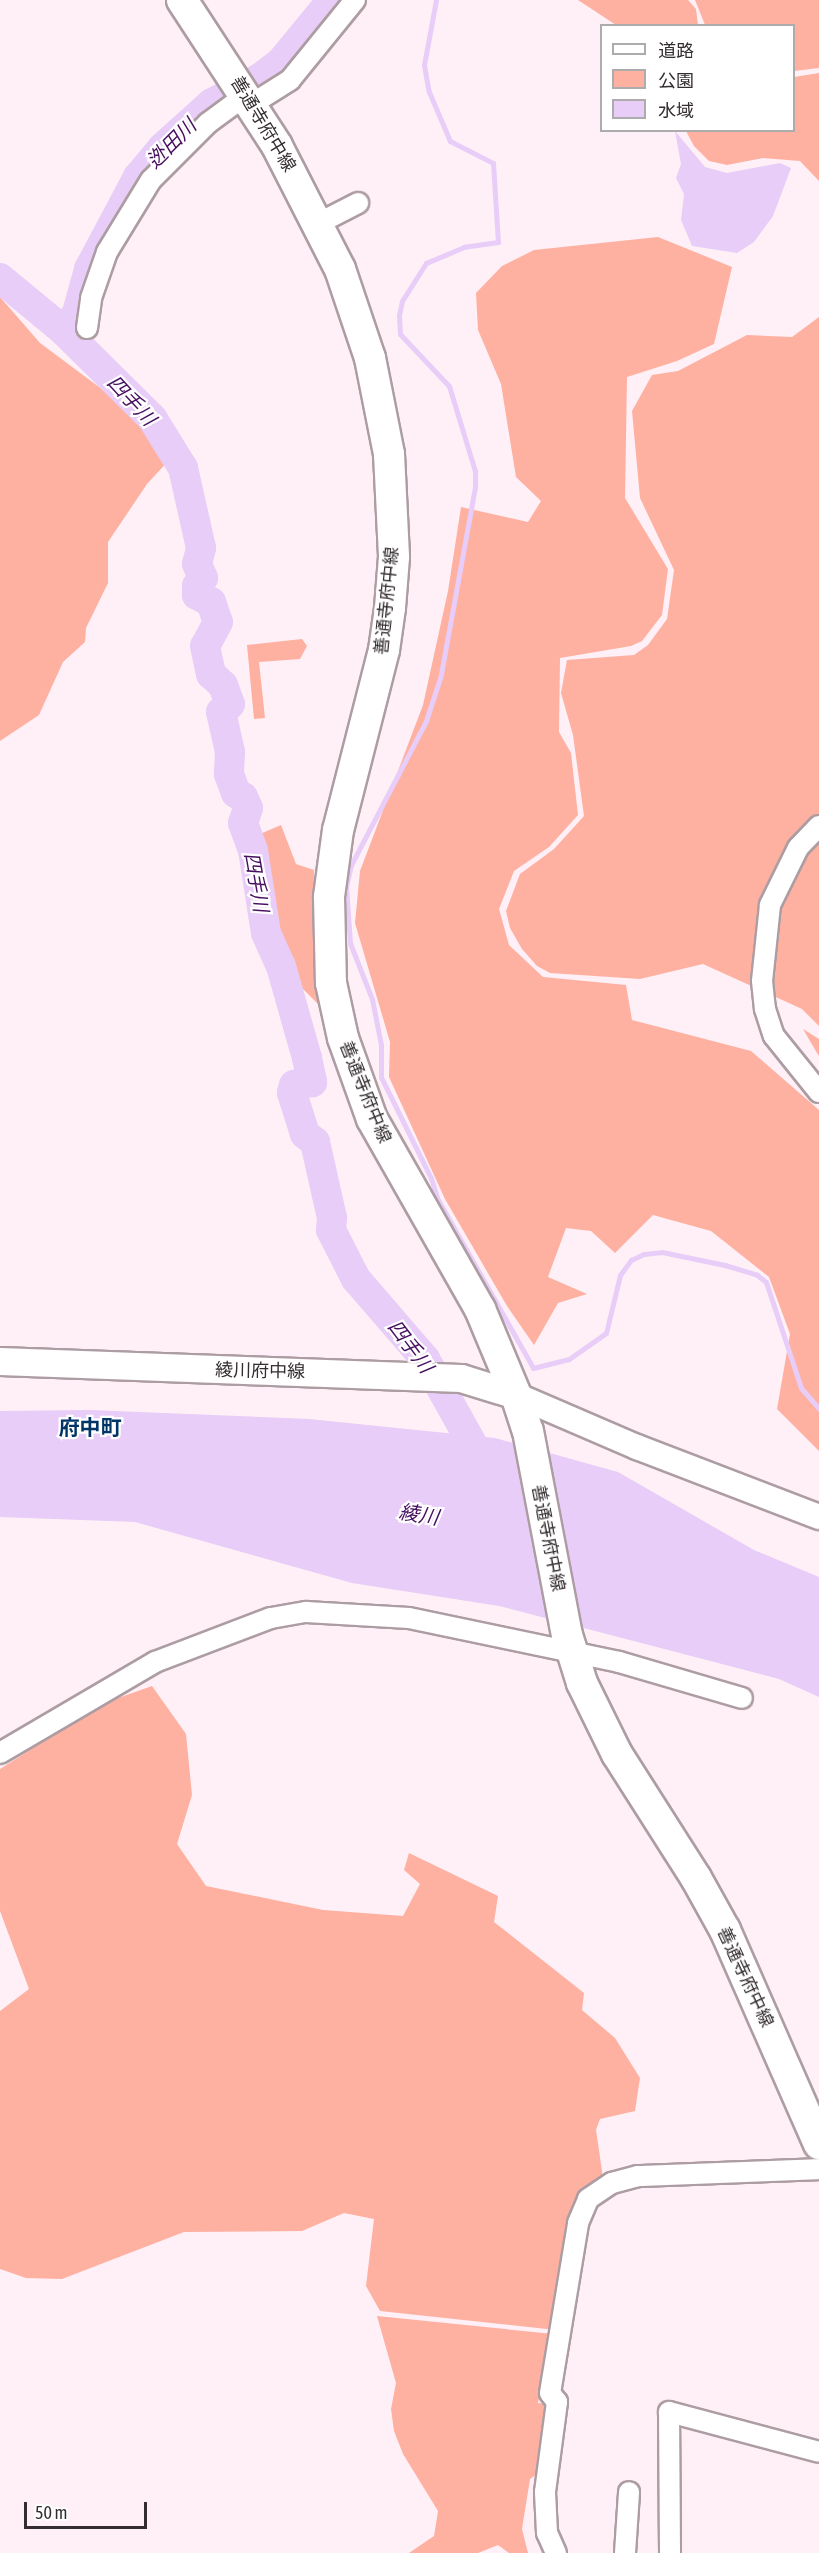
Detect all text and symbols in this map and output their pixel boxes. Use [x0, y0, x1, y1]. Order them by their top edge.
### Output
legend [600, 24, 795, 132]
text: 道路 [658, 40, 694, 61]
text: 公園 [658, 70, 694, 91]
street label: 善通寺府中線 [226, 72, 300, 176]
text: 水域 [658, 100, 694, 121]
water label: 迯田川 [141, 113, 201, 173]
water label: 四手川 [103, 370, 161, 430]
street label: 善通寺府中線 [371, 546, 403, 656]
water label: 四手川 [240, 850, 274, 914]
street label: 善通寺府中線 [335, 1038, 395, 1146]
water label: 四手川 [383, 1315, 439, 1377]
street label: 綾川府中線 [215, 1359, 305, 1383]
district label: 府中町 [59, 1414, 121, 1440]
street label: 善通寺府中線 [527, 1483, 569, 1593]
water label: 綾川 [397, 1499, 441, 1529]
street label: 善通寺府中線 [712, 1923, 778, 2031]
scale bar [27, 2490, 150, 2528]
text: 50 m [35, 2502, 67, 2523]

